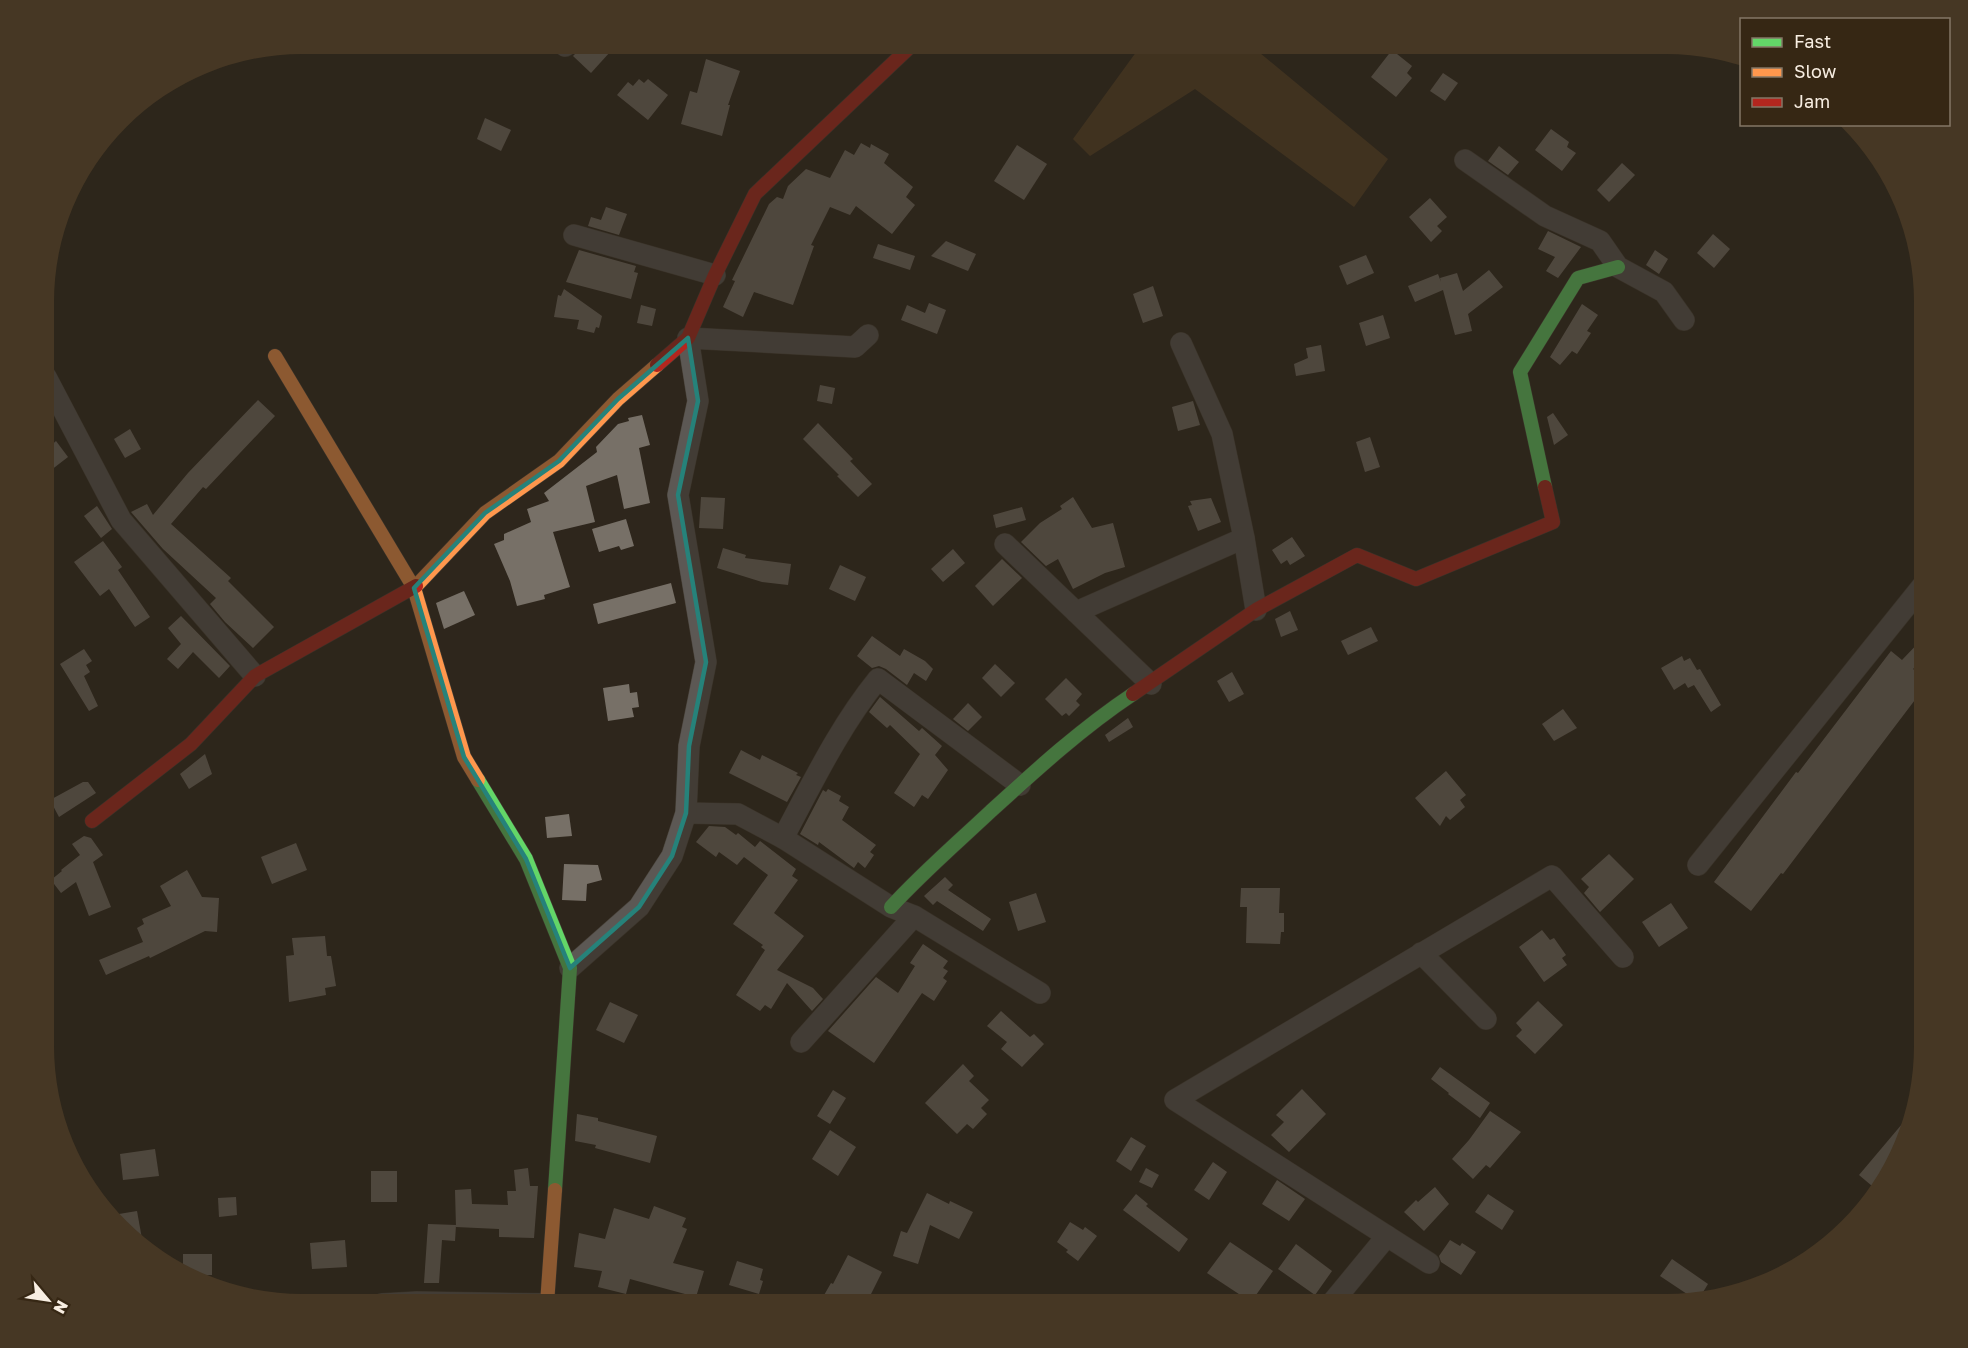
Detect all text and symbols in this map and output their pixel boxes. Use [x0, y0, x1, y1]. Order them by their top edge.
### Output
legend [1740, 18, 1950, 126]
text: Fast [1794, 30, 1831, 52]
text: Slow [1794, 60, 1837, 82]
text: Jam [1794, 90, 1830, 112]
north arrow [18, 1270, 78, 1330]
text: N [49, 1297, 73, 1317]

